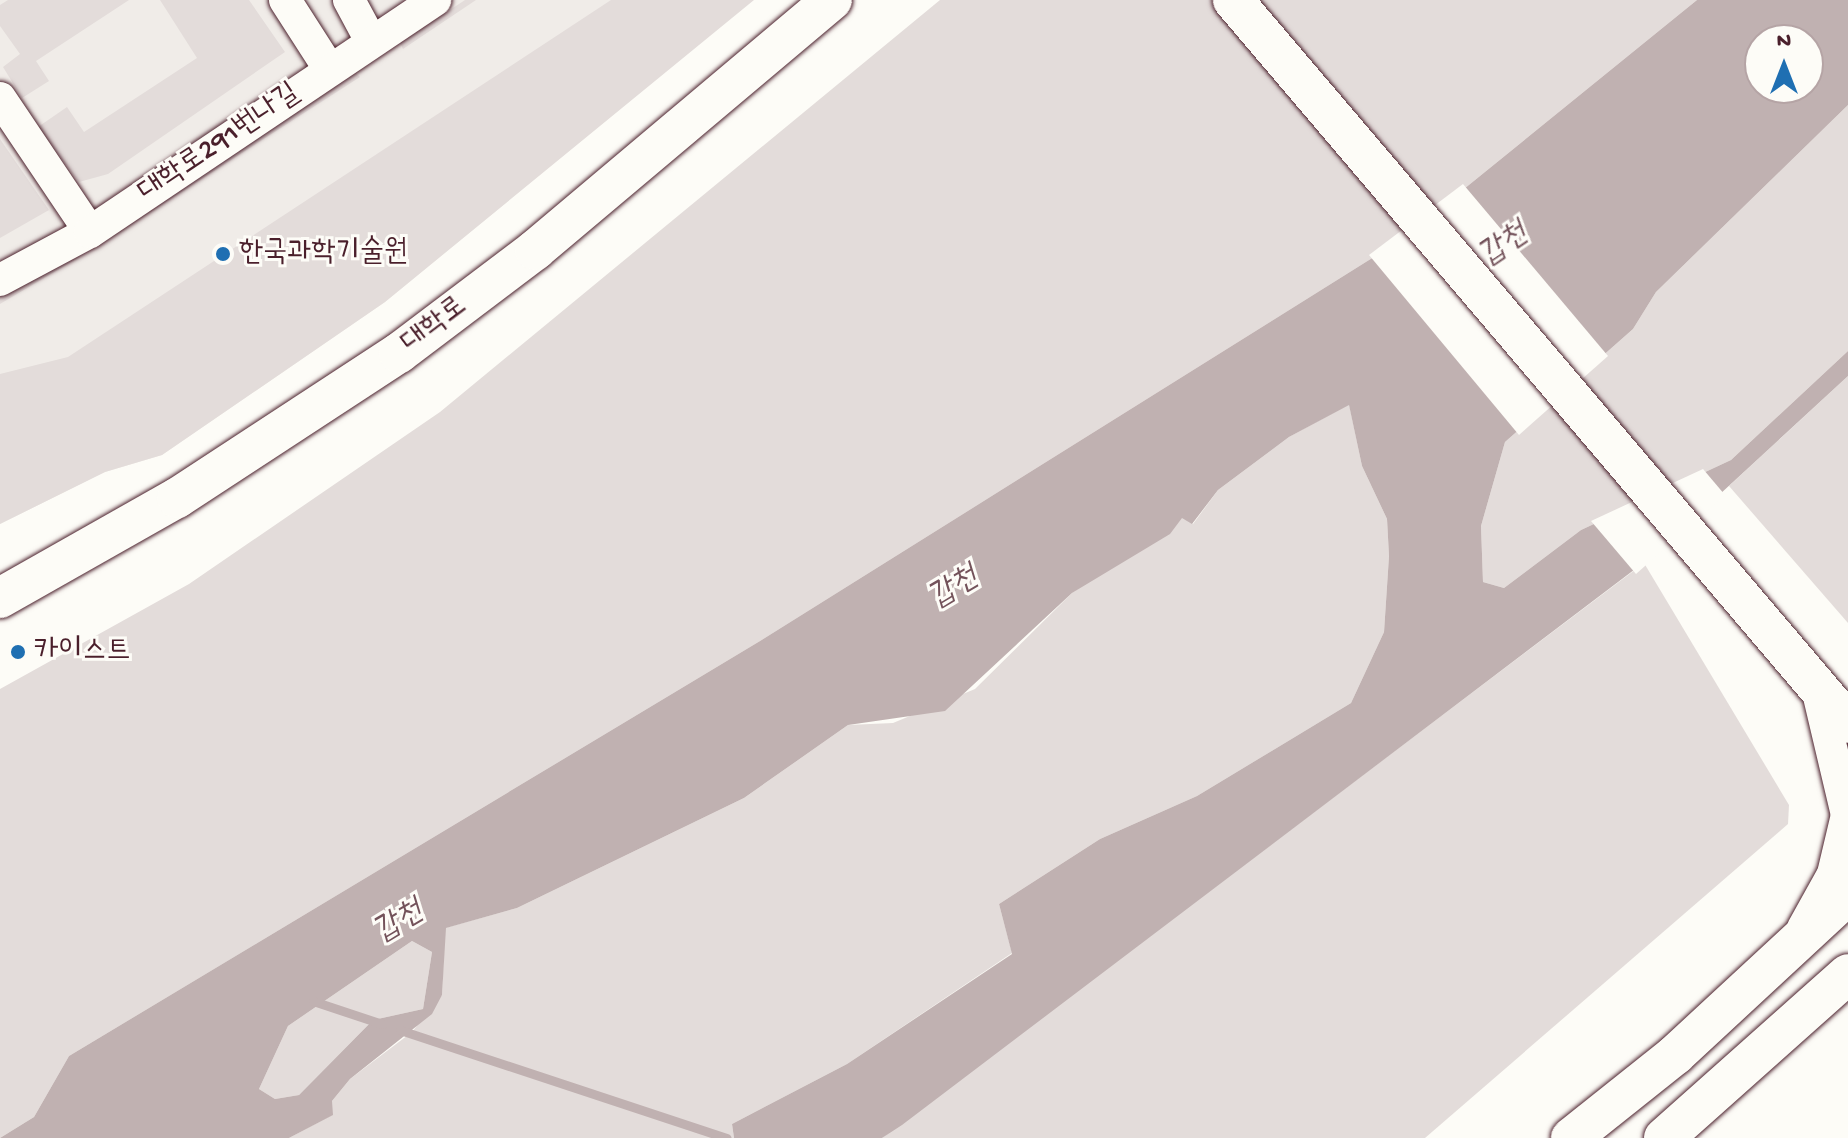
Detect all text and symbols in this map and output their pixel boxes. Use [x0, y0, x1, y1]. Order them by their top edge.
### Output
north arrow [1744, 24, 1824, 104]
text: N [1777, 29, 1791, 55]
street label: 대학로291번나길 [133, 77, 307, 211]
water label: 갑천 [1472, 216, 1536, 276]
place label: 한국과학기술원 [239, 236, 408, 272]
marker: 한국과학기술원 [214, 245, 232, 263]
street label: 대학로 [395, 290, 475, 362]
water label: 갑천 [922, 559, 986, 619]
place label: 카이스트 [34, 634, 131, 670]
marker: 카이스트 [9, 643, 27, 661]
water label: 갑천 [367, 893, 431, 953]

